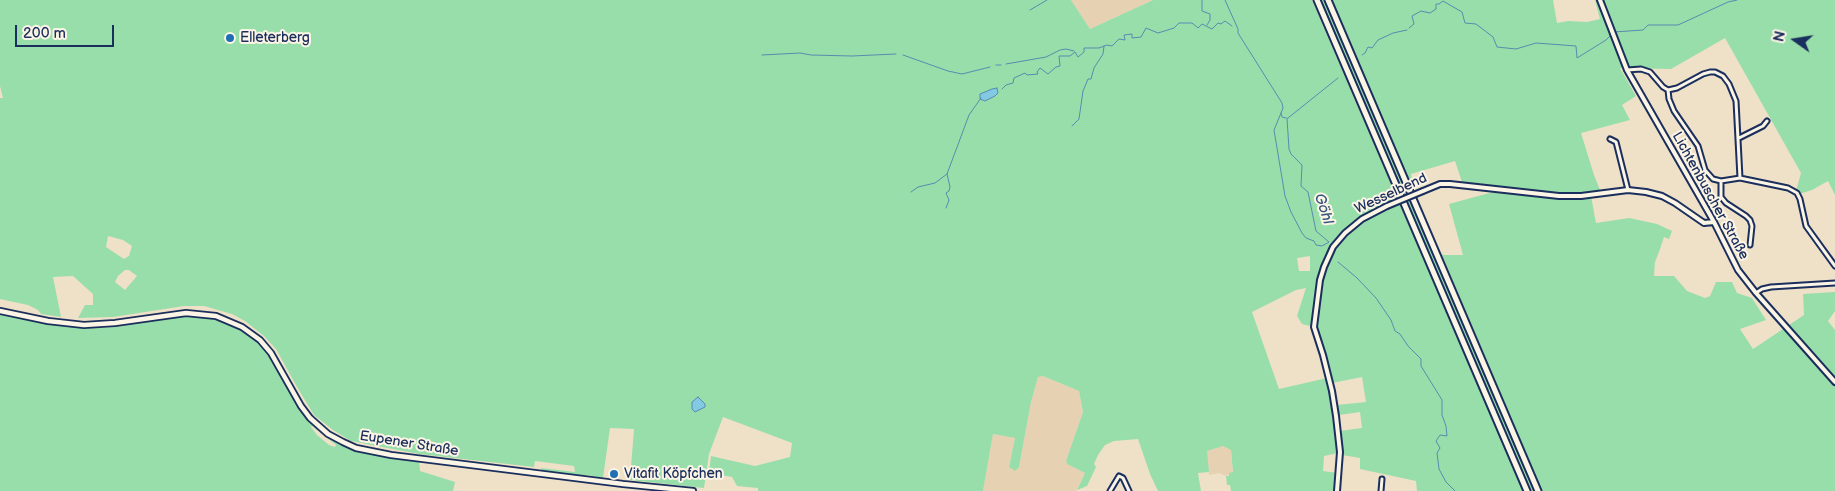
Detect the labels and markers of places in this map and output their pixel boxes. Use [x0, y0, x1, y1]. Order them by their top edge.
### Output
place label: Elleterberg [240, 30, 310, 46]
marker: Elleterberg [224, 32, 236, 44]
place label: Vitafit Köpfchen [624, 466, 723, 482]
marker: Vitafit Köpfchen [608, 468, 620, 480]

